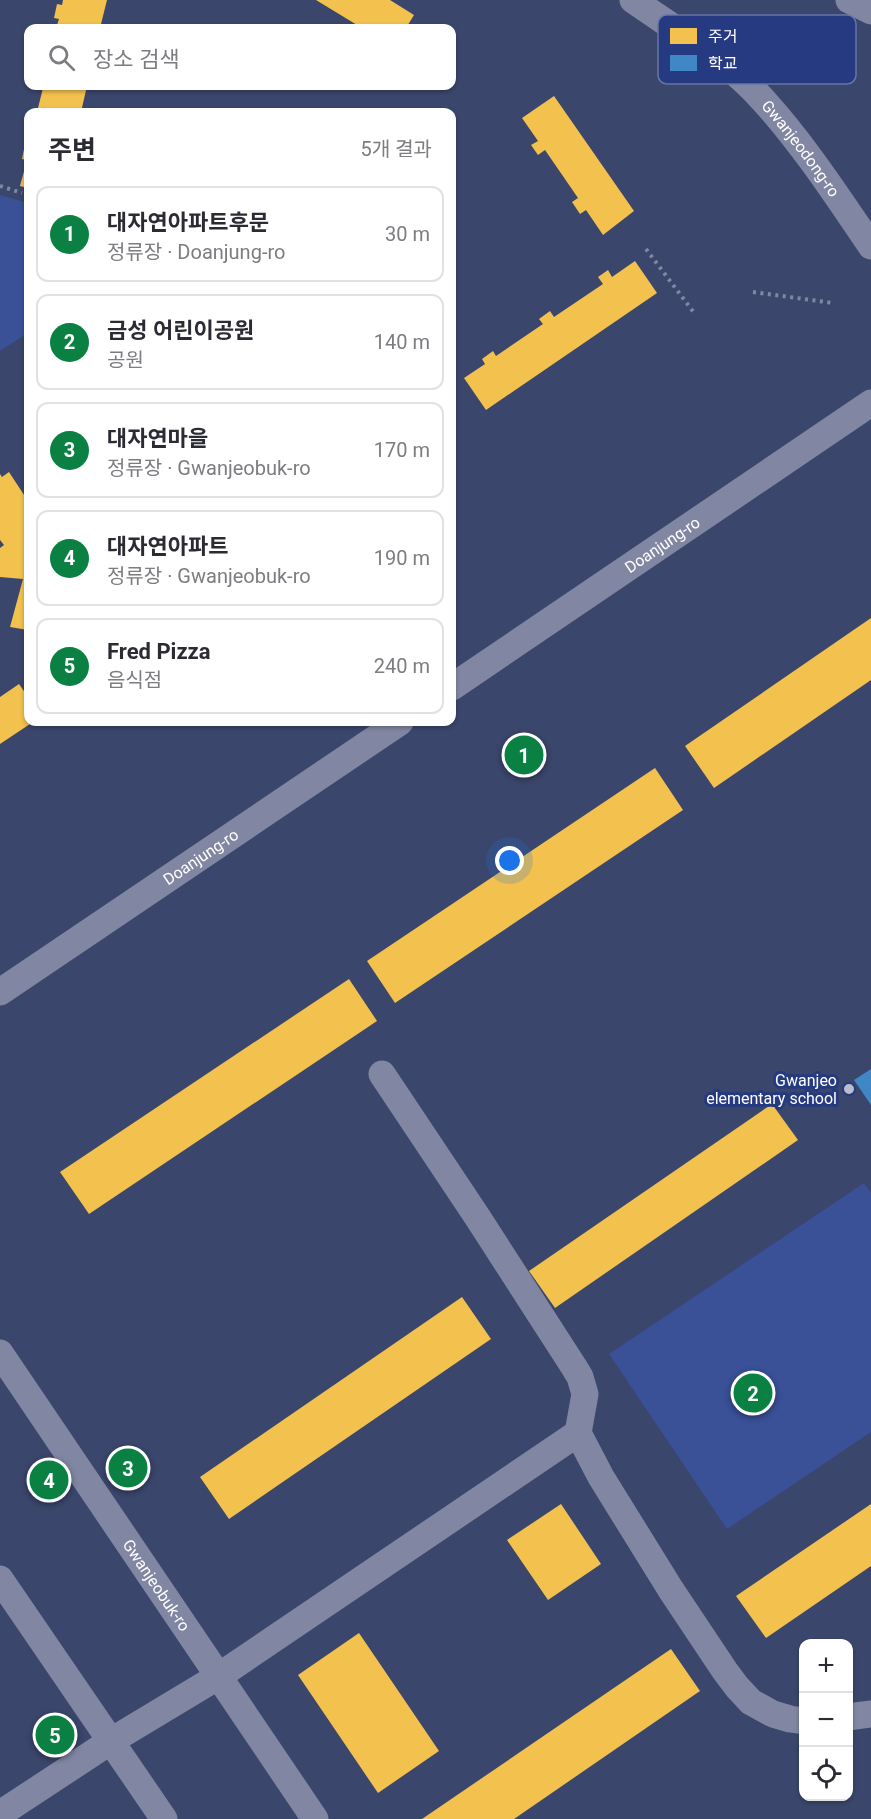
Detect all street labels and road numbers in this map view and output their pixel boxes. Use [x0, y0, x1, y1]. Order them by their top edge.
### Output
street label: Gwanjeodong-ro [758, 96, 844, 201]
street label: Doanjung-ro [621, 513, 704, 577]
street label: Doanjung-ro [160, 825, 242, 889]
street label: Gwanjeobuk-ro [119, 1536, 194, 1635]

